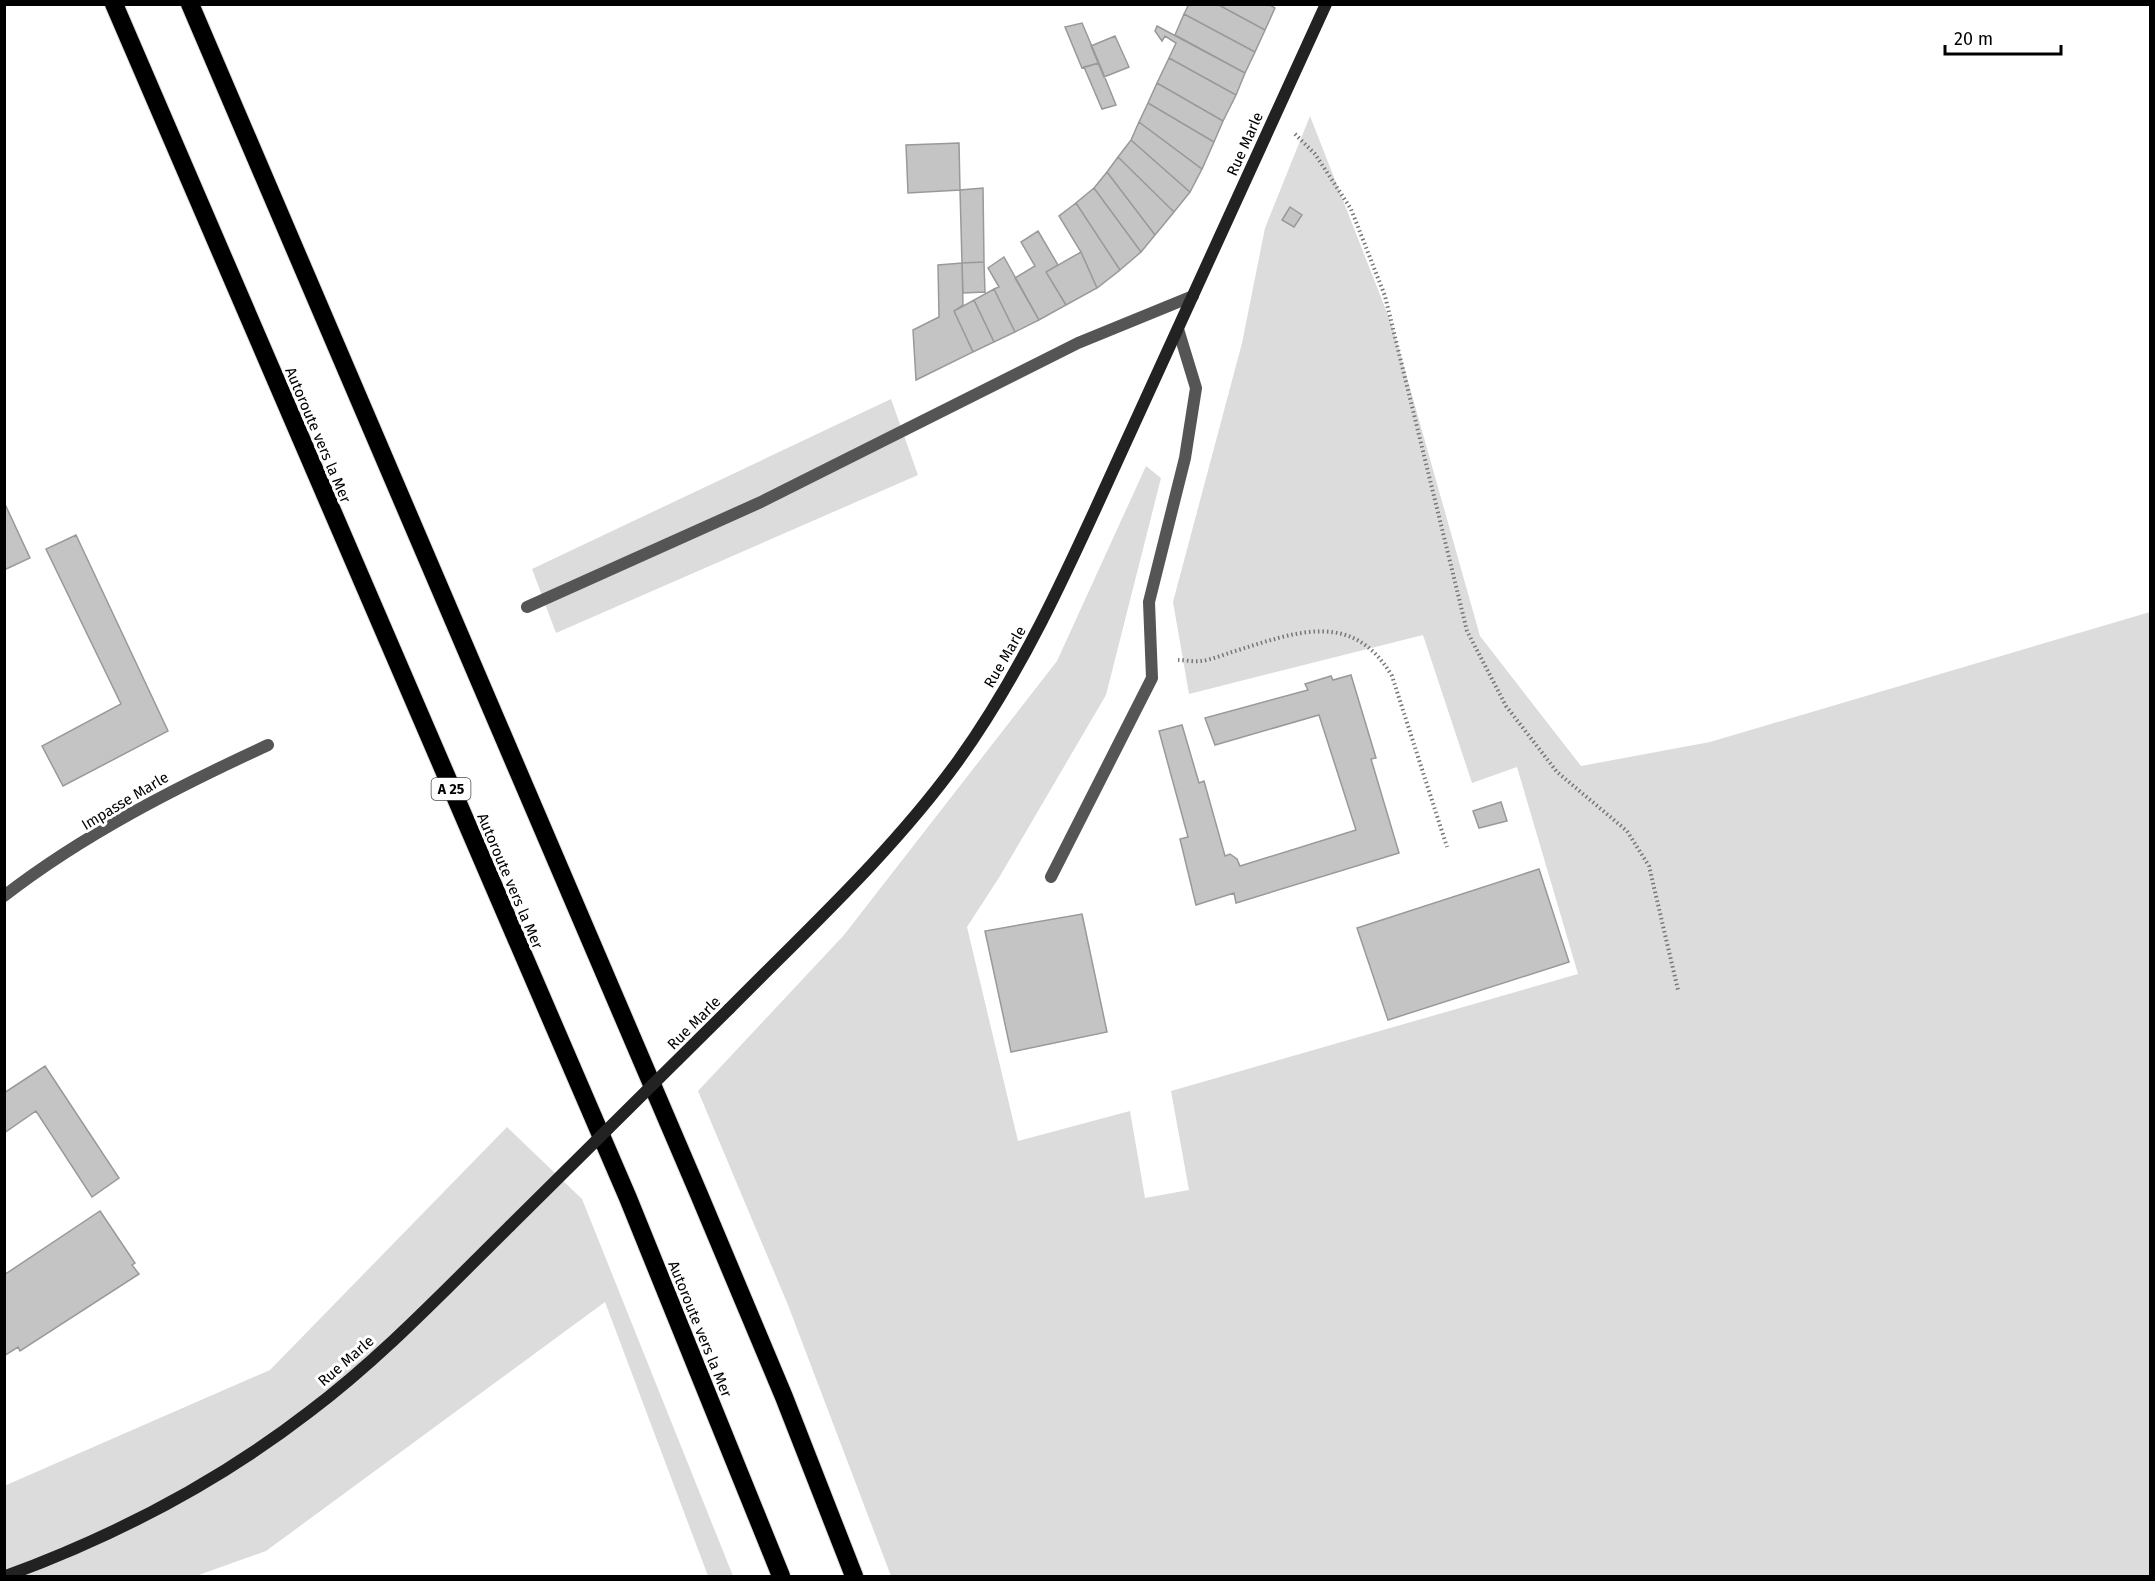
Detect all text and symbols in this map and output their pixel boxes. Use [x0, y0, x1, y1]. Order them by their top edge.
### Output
scale bar [1945, 18, 2060, 56]
text: 20 m [1954, 28, 1993, 50]
street label: Rue Marle [1223, 109, 1267, 179]
street label: Autoroute vers la Mer [281, 364, 355, 506]
street label: Rue Marle [980, 623, 1030, 691]
street label: Impasse Marle [78, 768, 172, 834]
road number: A 25 [432, 778, 470, 800]
street label: Autoroute vers la Mer [473, 810, 547, 952]
street label: Rue Marle [664, 993, 724, 1053]
street label: Autoroute vers la Mer [664, 1258, 736, 1400]
street label: Rue Marle [314, 1332, 378, 1390]

